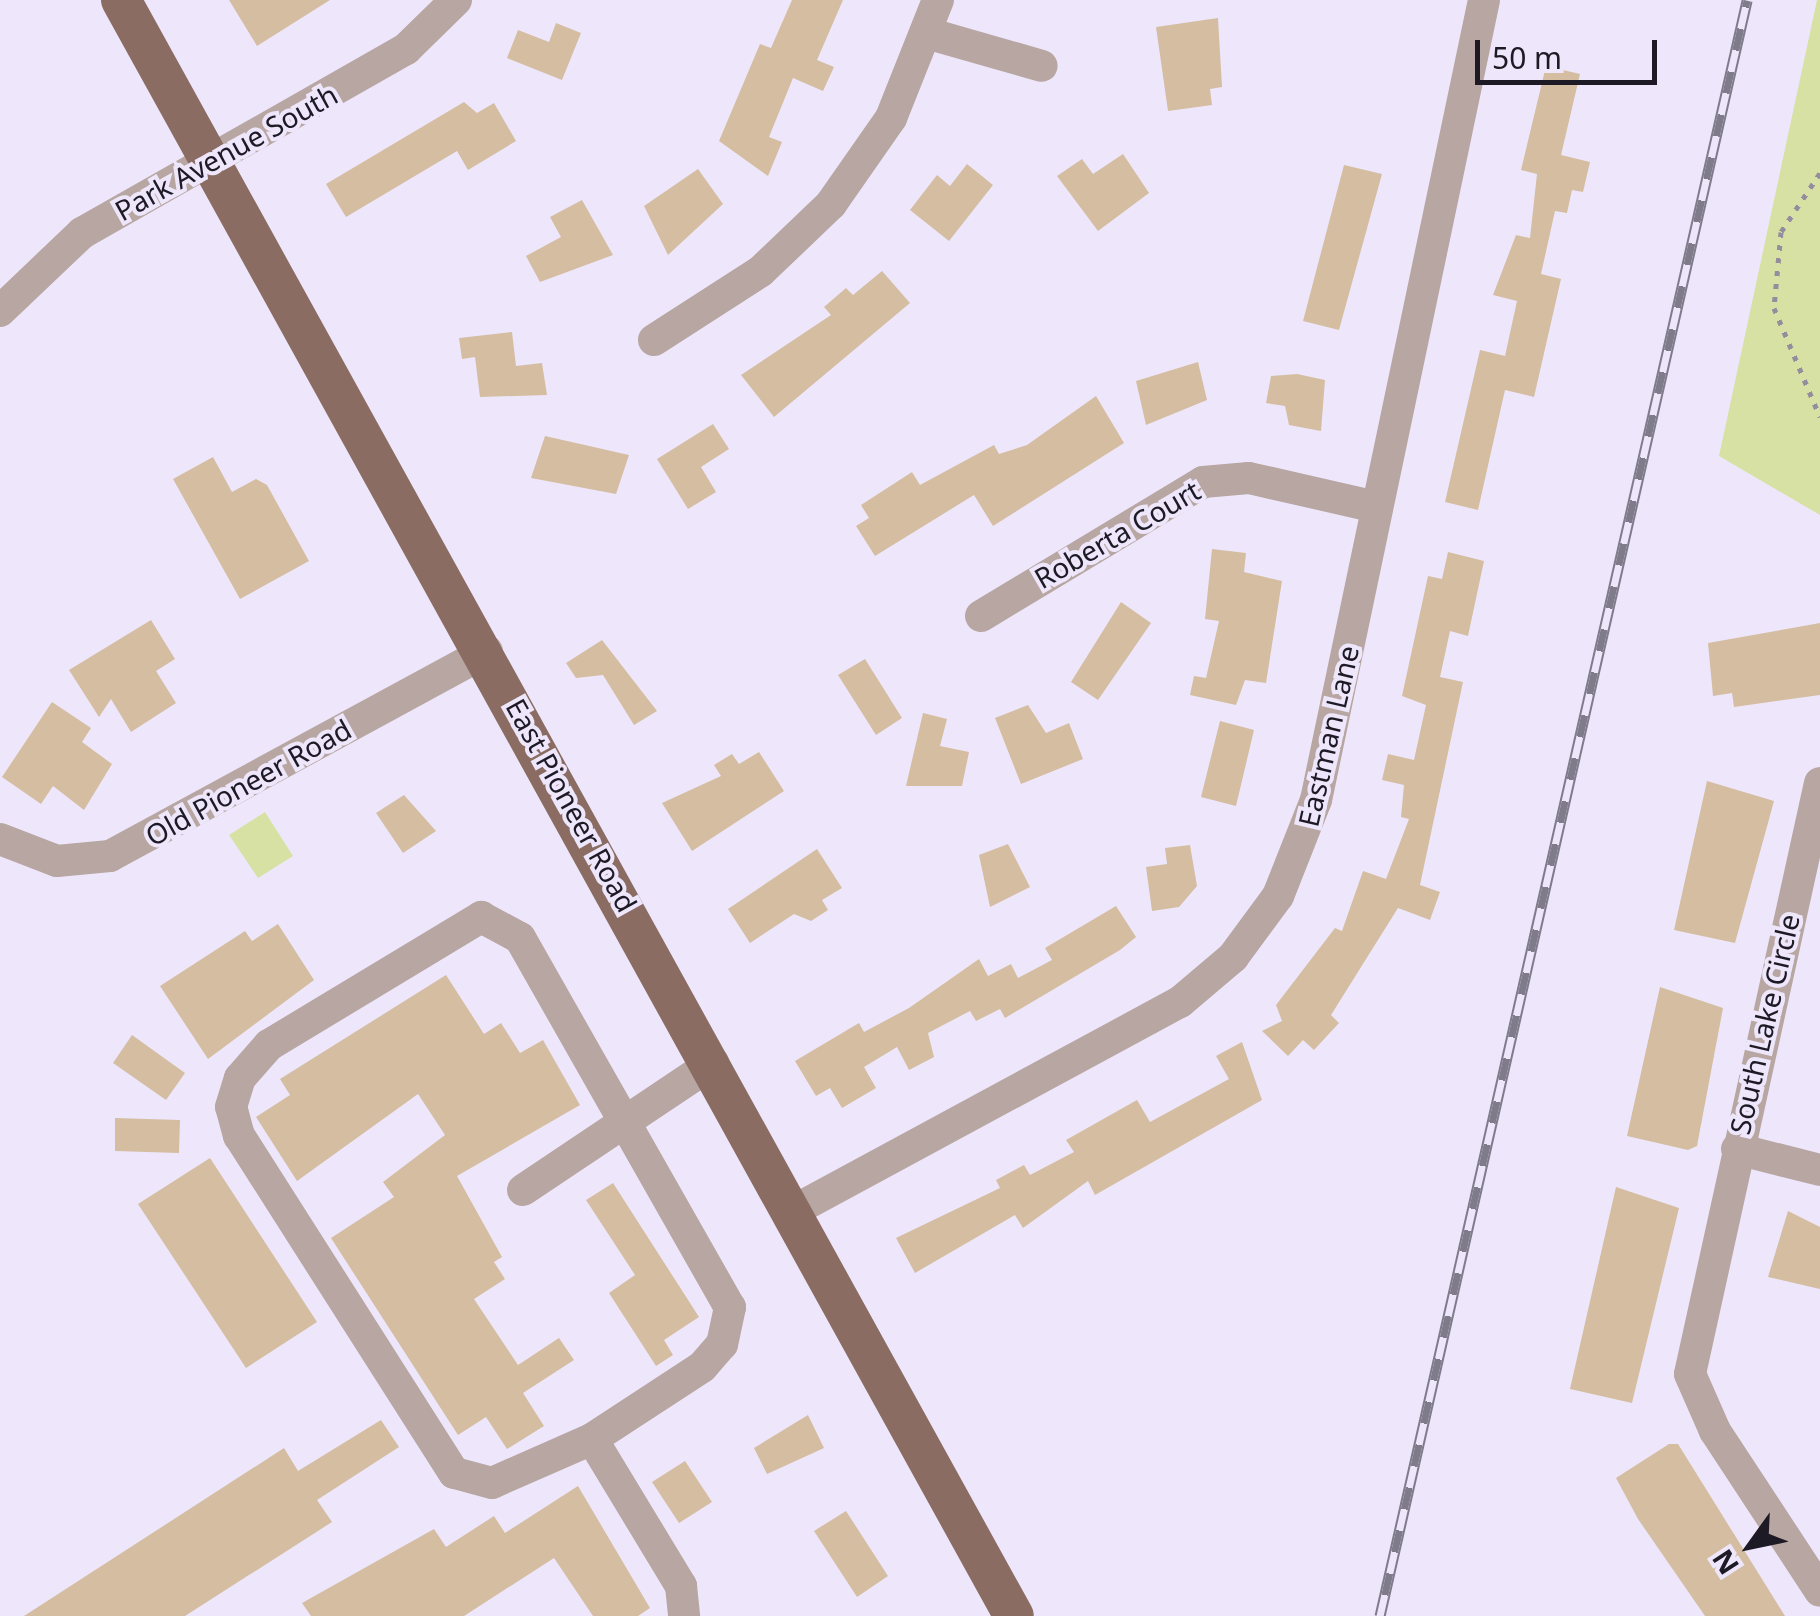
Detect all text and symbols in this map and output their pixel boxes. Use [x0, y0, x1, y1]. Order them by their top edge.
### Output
scale bar [1480, 20, 1662, 82]
text: 50 m [1492, 37, 1562, 78]
street label: Park Avenue South [109, 77, 343, 227]
street label: Roberta Court [1028, 473, 1206, 595]
street label: Eastman Lane [1291, 642, 1365, 830]
street label: East Pioneer Road [500, 693, 644, 917]
street label: Old Pioneer Road [139, 712, 357, 852]
street label: South Lake Circle [1722, 911, 1806, 1137]
north arrow [1700, 1496, 1800, 1596]
text: N [1703, 1542, 1747, 1582]

